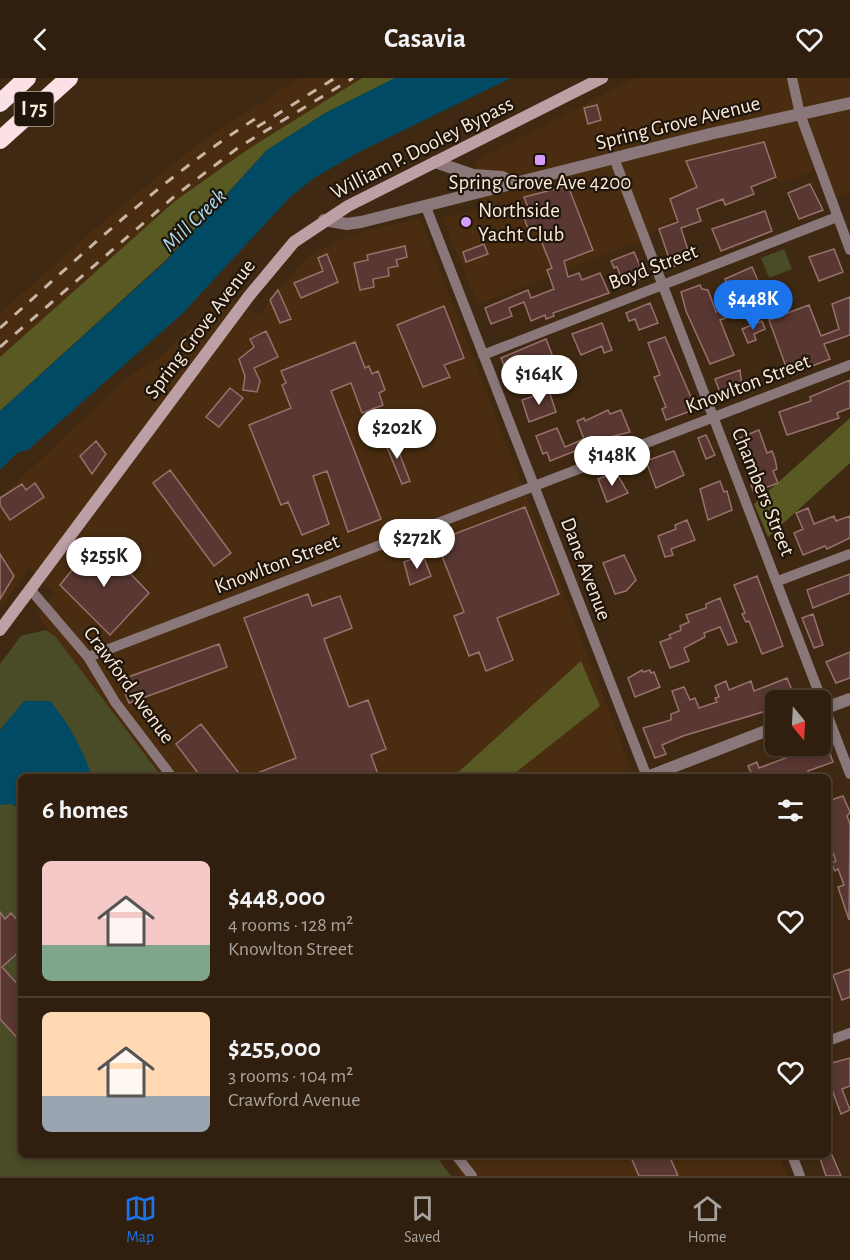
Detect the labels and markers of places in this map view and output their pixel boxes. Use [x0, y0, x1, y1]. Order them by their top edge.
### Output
marker: Spring Grove Ave 4200 [533, 153, 547, 167]
place label: Spring Grove Ave 4200 [449, 172, 631, 193]
place label: Northside Yacht Club [478, 200, 564, 245]
marker: Northside Yacht Club [459, 215, 473, 229]
pin: $448K [711, 280, 795, 331]
pin: $164K [497, 355, 581, 406]
pin: $202K [355, 409, 439, 460]
pin: $148K [570, 436, 654, 487]
pin: $272K [375, 519, 459, 570]
pin: $255K [62, 537, 146, 588]

